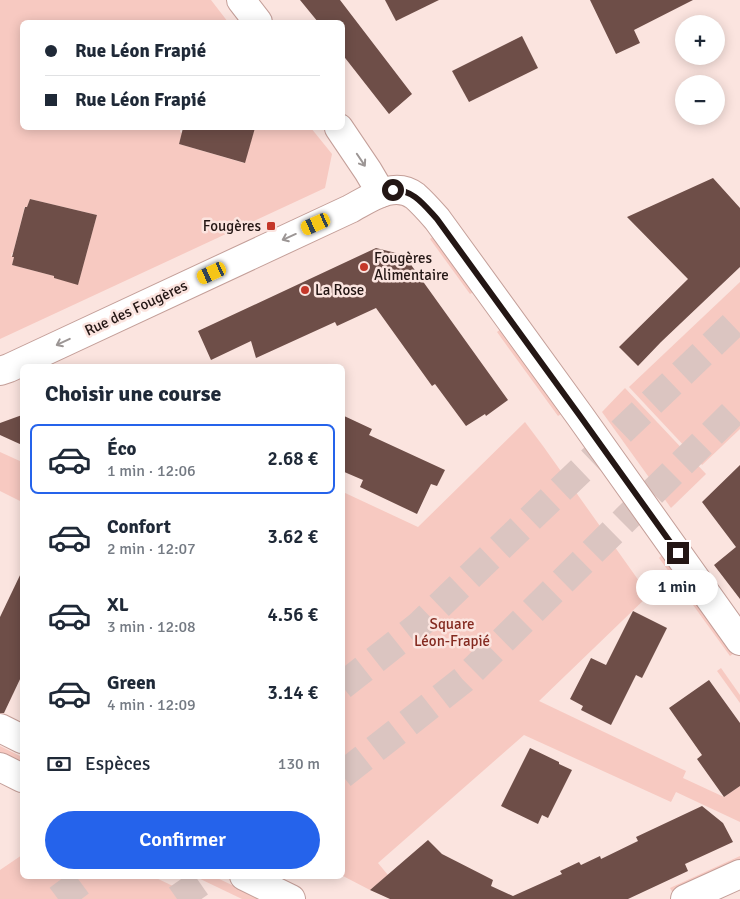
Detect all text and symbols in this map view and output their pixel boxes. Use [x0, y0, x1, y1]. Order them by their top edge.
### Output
map controls [675, 15, 725, 125]
button: + [675, 15, 725, 65]
text: Rue Léon Frapié [75, 39, 206, 63]
button: − [675, 75, 725, 125]
text: Rue Léon Frapié [75, 88, 206, 112]
one-way arrow [356, 152, 366, 166]
route start [382, 179, 404, 201]
car [299, 211, 332, 237]
place label: Fougères [203, 217, 261, 235]
marker: Fougères [265, 220, 277, 232]
one-way arrow [282, 232, 297, 242]
place label: Fougères Alimentaire [374, 249, 449, 284]
car [195, 260, 228, 286]
marker: Fougères Alimentaire [358, 261, 370, 273]
street label: Rue des Fougères [82, 276, 191, 340]
place label: La Rose [315, 281, 364, 299]
marker: La Rose [299, 284, 311, 296]
one-way arrow [56, 338, 71, 348]
text: Choisir une course [45, 380, 221, 407]
icon: car [47, 437, 92, 482]
text: Éco [107, 437, 137, 461]
text: 2.68 € [268, 447, 318, 471]
text: 1 min · 12:06 [107, 461, 196, 481]
icon: car [47, 515, 92, 560]
text: Confort [107, 515, 171, 539]
text: 3.62 € [268, 525, 318, 549]
text: 2 min · 12:07 [107, 539, 196, 559]
route end [667, 542, 689, 564]
callout: 1 min [637, 570, 719, 606]
text: 1 min [658, 577, 696, 597]
icon: car [47, 593, 92, 638]
text: XL [107, 593, 129, 617]
text: 4.56 € [268, 603, 318, 627]
park label: Square Léon-Frapié [414, 615, 490, 650]
text: 3 min · 12:08 [107, 617, 196, 637]
icon: car [47, 671, 92, 716]
text: Green [107, 671, 156, 695]
text: 3.14 € [268, 681, 318, 705]
text: 4 min · 12:09 [107, 695, 196, 715]
icon: cash [45, 750, 73, 778]
text: Espèces [85, 752, 150, 776]
text: 130 m [278, 754, 320, 774]
button: Confirmer [45, 811, 320, 869]

